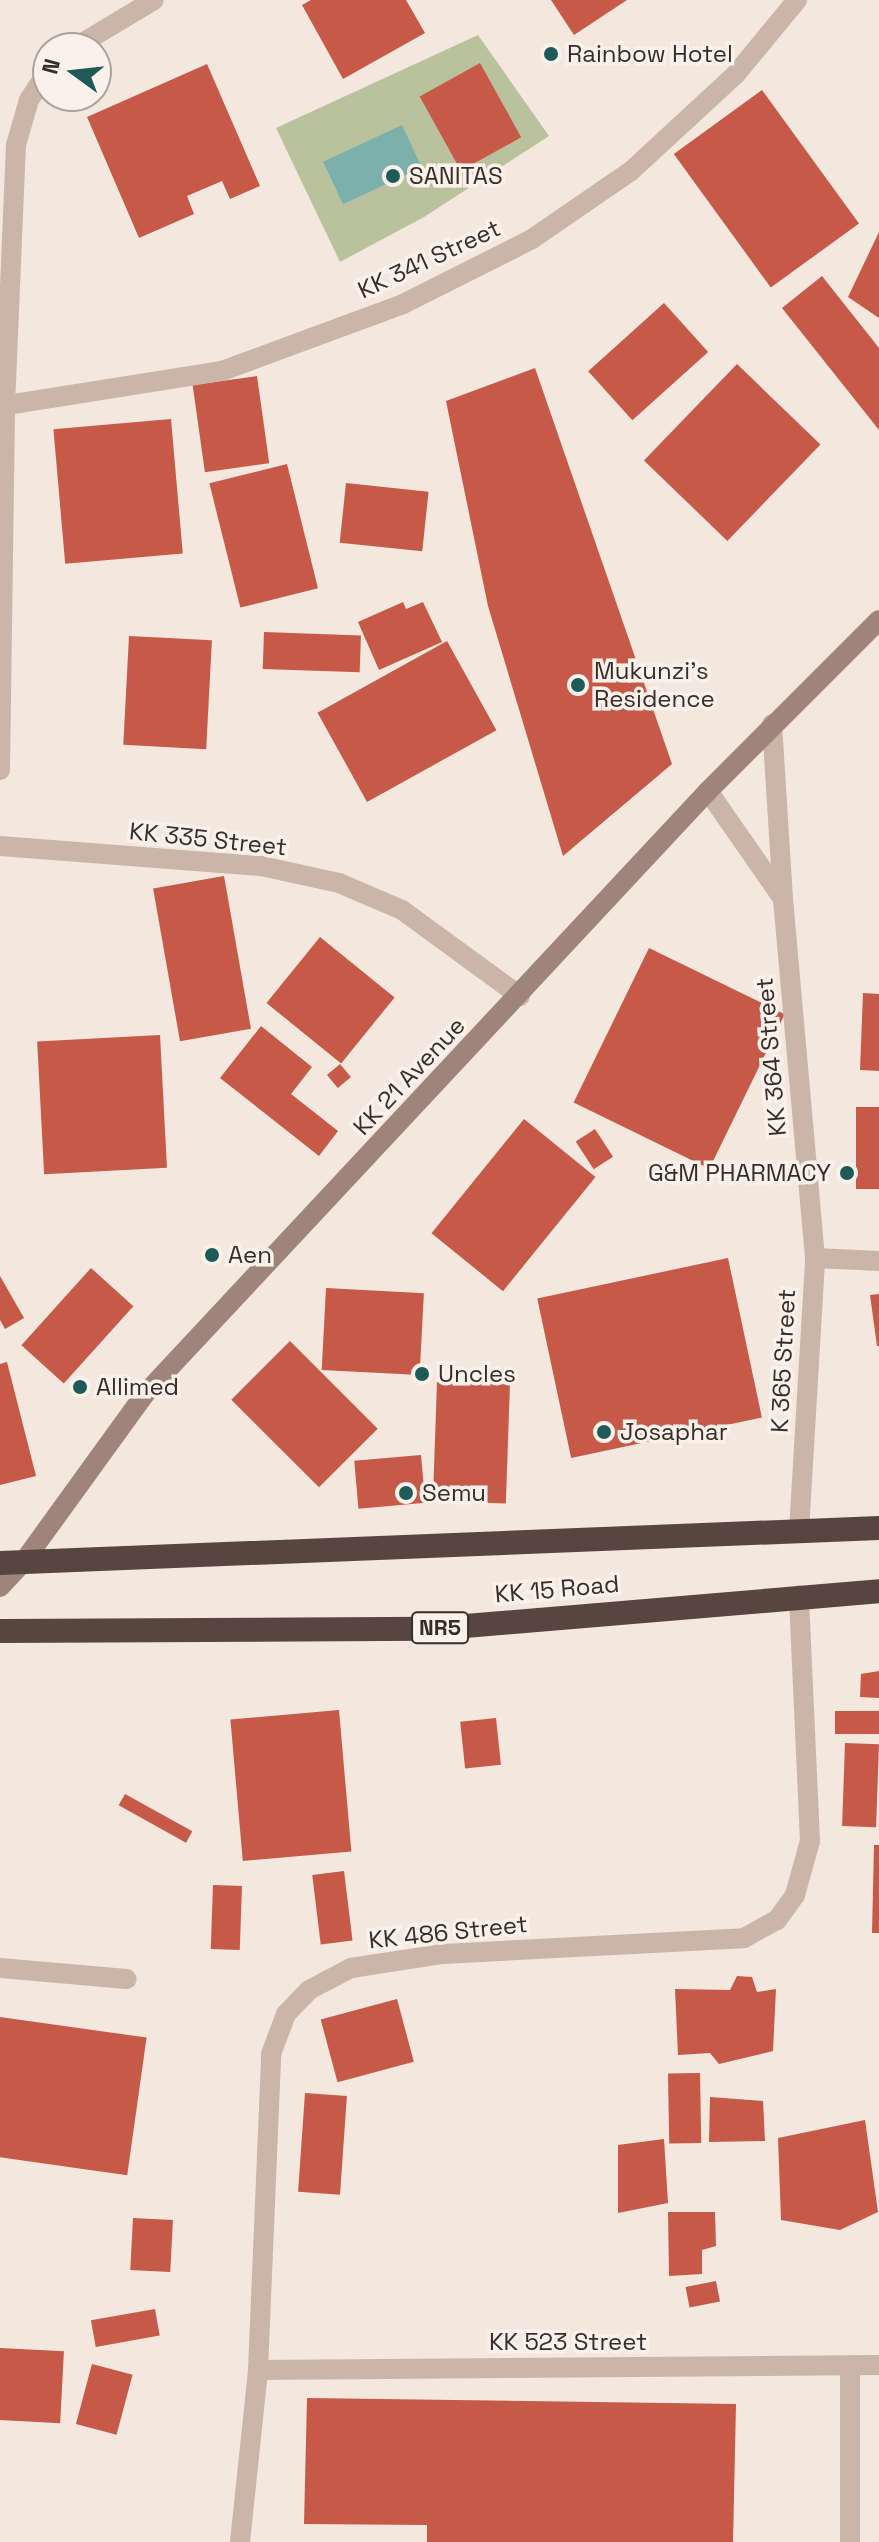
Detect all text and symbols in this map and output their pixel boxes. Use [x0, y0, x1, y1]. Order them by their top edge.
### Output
north arrow [32, 32, 112, 112]
place label: Rainbow Hotel [567, 40, 733, 68]
marker: Rainbow Hotel [542, 45, 560, 63]
text: N [35, 56, 66, 77]
place label: SANITAS [409, 162, 503, 190]
marker: SANITAS [384, 167, 402, 185]
street label: KK 341 Street [353, 213, 505, 305]
place label: Mukunzi's Residence [594, 657, 715, 713]
marker: Mukunzi's Residence [569, 676, 587, 694]
street label: KK 335 Street [128, 816, 288, 862]
street label: KK 364 Street [750, 976, 792, 1138]
street label: KK 21 Avenue [347, 1011, 471, 1141]
place label: G&M PHARMACY [648, 1159, 831, 1187]
marker: G&M PHARMACY [838, 1164, 856, 1182]
place label: Aen [228, 1241, 272, 1269]
marker: Aen [203, 1246, 221, 1264]
street label: K 365 Street [765, 1288, 801, 1434]
place label: Uncles [438, 1360, 516, 1388]
marker: Uncles [413, 1365, 431, 1383]
place label: Allimed [96, 1373, 179, 1401]
marker: Allimed [71, 1378, 89, 1396]
place label: Josaphar [620, 1418, 728, 1446]
marker: Josaphar [595, 1423, 613, 1441]
place label: Semu [422, 1479, 486, 1507]
marker: Semu [397, 1484, 415, 1502]
street label: KK 15 Road [494, 1569, 620, 1609]
road number: NR5 [410, 1610, 470, 1646]
street label: KK 486 Street [367, 1909, 529, 1955]
street label: KK 523 Street [489, 2328, 647, 2356]

